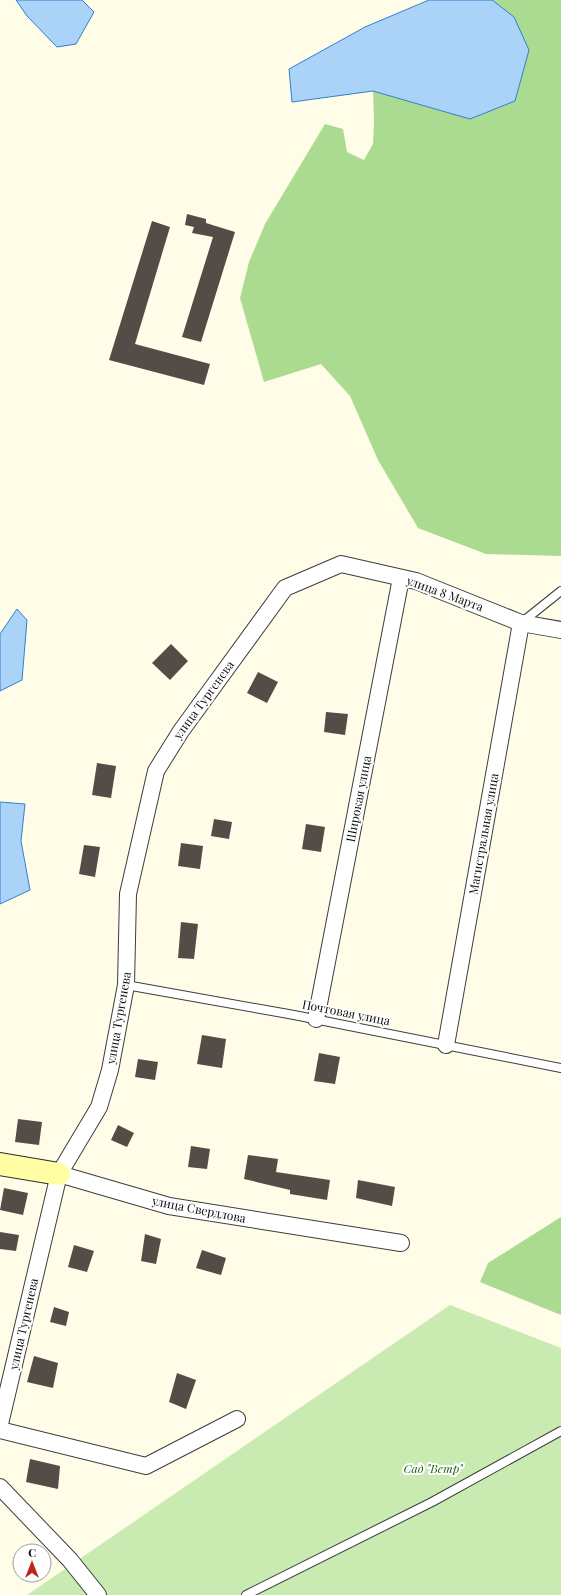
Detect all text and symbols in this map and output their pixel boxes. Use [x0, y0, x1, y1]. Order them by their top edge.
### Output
street label: улица 8 Марта [404, 571, 486, 614]
street label: улица Тургенева [169, 657, 237, 743]
street label: Широкая улица [342, 754, 374, 843]
street label: Магистральная улица [464, 772, 502, 896]
street label: улица Тургенева [102, 970, 134, 1066]
street label: Почтовая улица [301, 996, 392, 1028]
street label: улица Свердлова [150, 1192, 247, 1226]
street label: улица Тургенева [4, 1276, 41, 1372]
park label: Сад "Ветр" [403, 1460, 464, 1476]
north arrow [12, 1543, 52, 1583]
text: С [28, 1545, 36, 1560]

